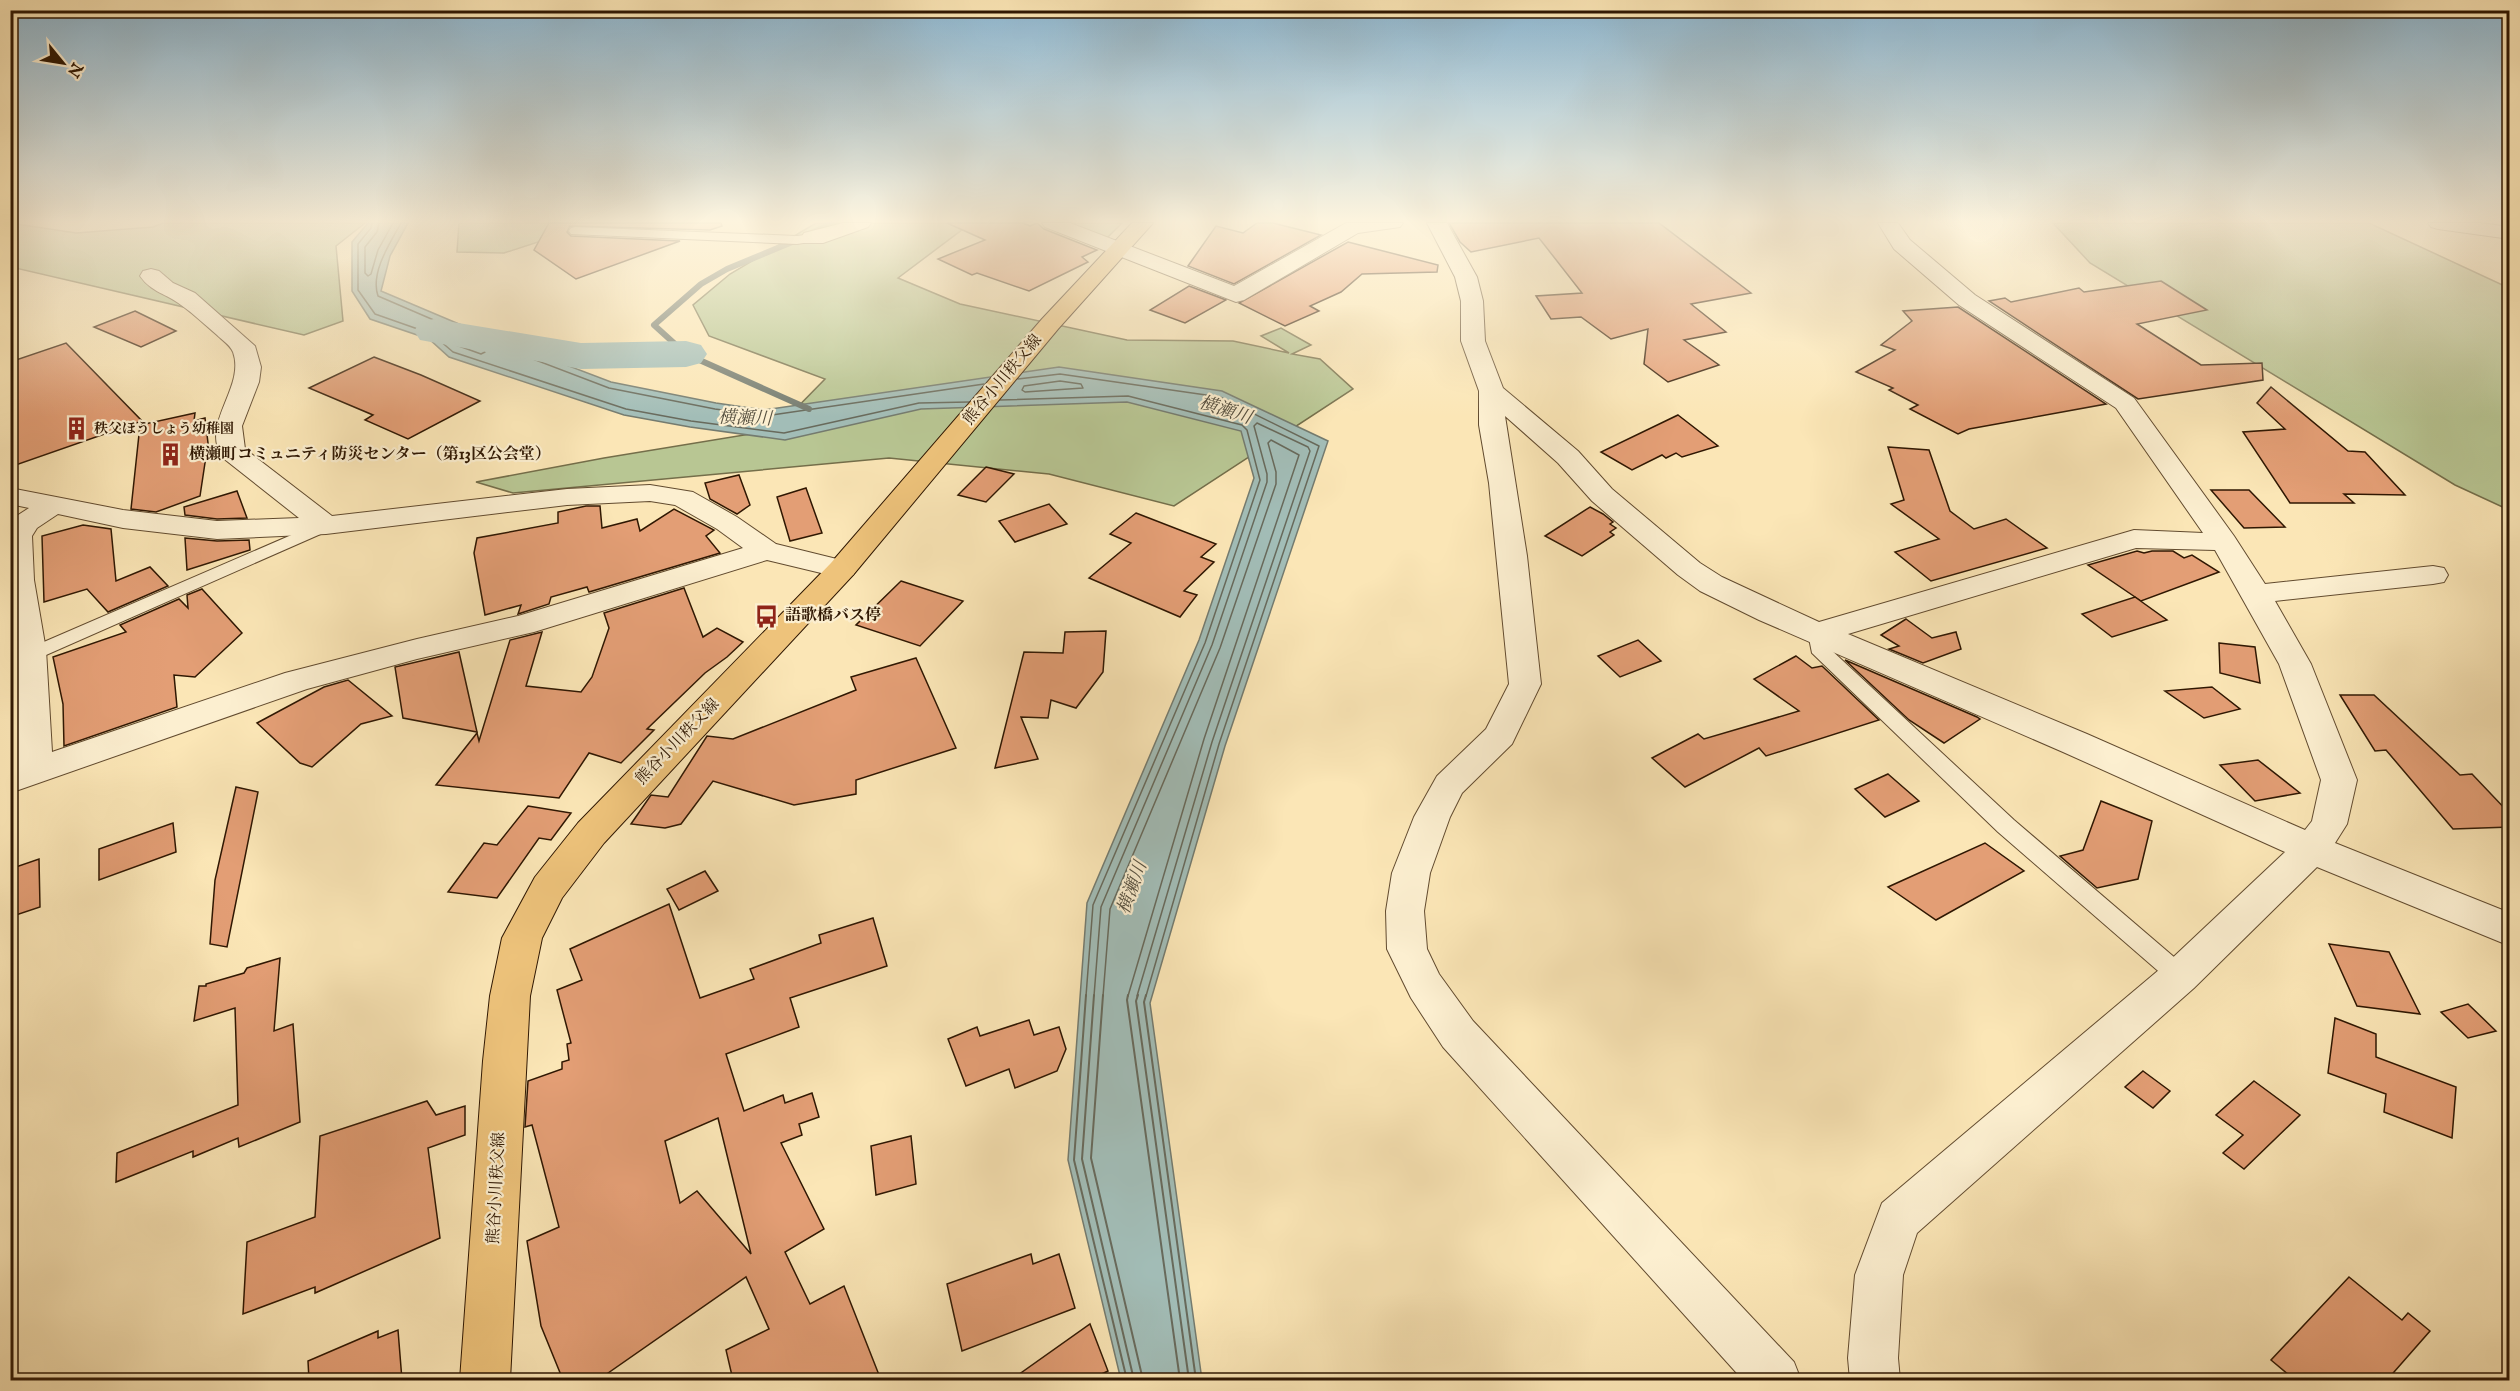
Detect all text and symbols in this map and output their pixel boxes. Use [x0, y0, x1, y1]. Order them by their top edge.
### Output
north arrow [33, 33, 93, 93]
text: N [62, 58, 87, 81]
street label: 熊谷小川秩父線 [959, 331, 1047, 429]
water label: 横瀬川 [1196, 392, 1256, 431]
water label: 横瀬川 [718, 407, 774, 432]
building icon: 秩父ほうしょう幼稚園 [63, 416, 89, 442]
place label: 秩父ほうしょう幼稚園 [94, 420, 234, 438]
building icon: 横瀬町コミュニティ防災センター（第13区公会堂） [158, 442, 184, 468]
place label: 横瀬町コミュニティ防災センター（第13区公会堂） [189, 445, 551, 465]
bus stop icon: 語歌橋バス停 [754, 603, 780, 629]
place label: 語歌橋バス停 [785, 606, 881, 626]
street label: 熊谷小川秩父線 [632, 695, 724, 789]
water label: 横瀬川 [1113, 857, 1154, 917]
street label: 熊谷小川秩父線 [484, 1132, 510, 1244]

